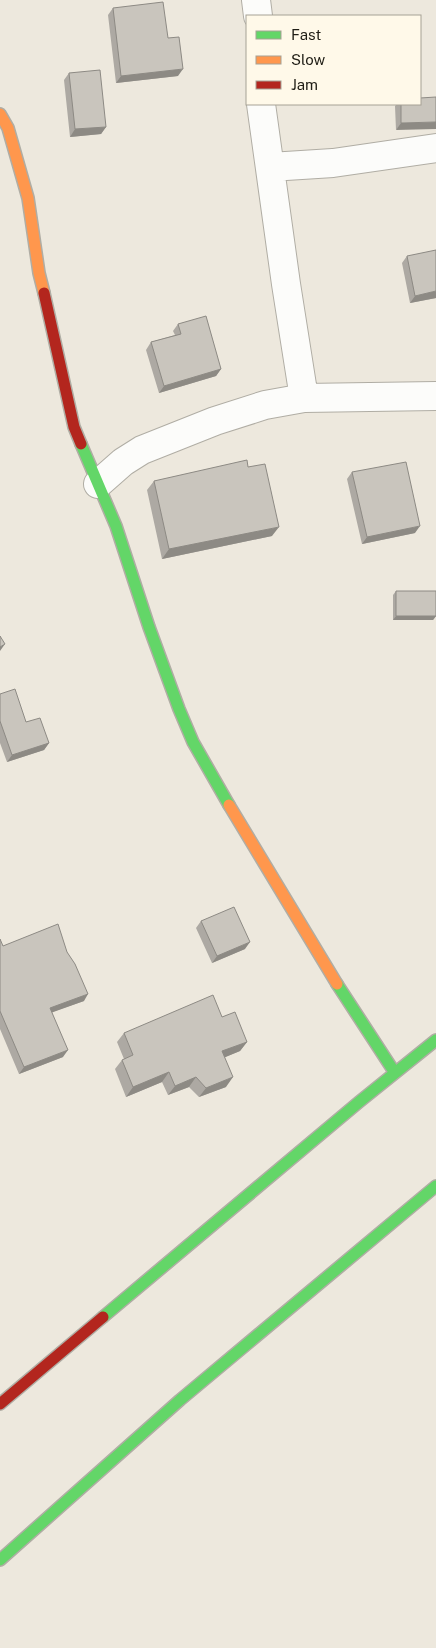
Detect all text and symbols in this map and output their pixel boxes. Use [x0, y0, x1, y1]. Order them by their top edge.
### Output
legend [246, 15, 421, 105]
text: Fast [291, 26, 321, 43]
text: Slow [291, 51, 326, 68]
text: Jam [291, 76, 318, 93]

